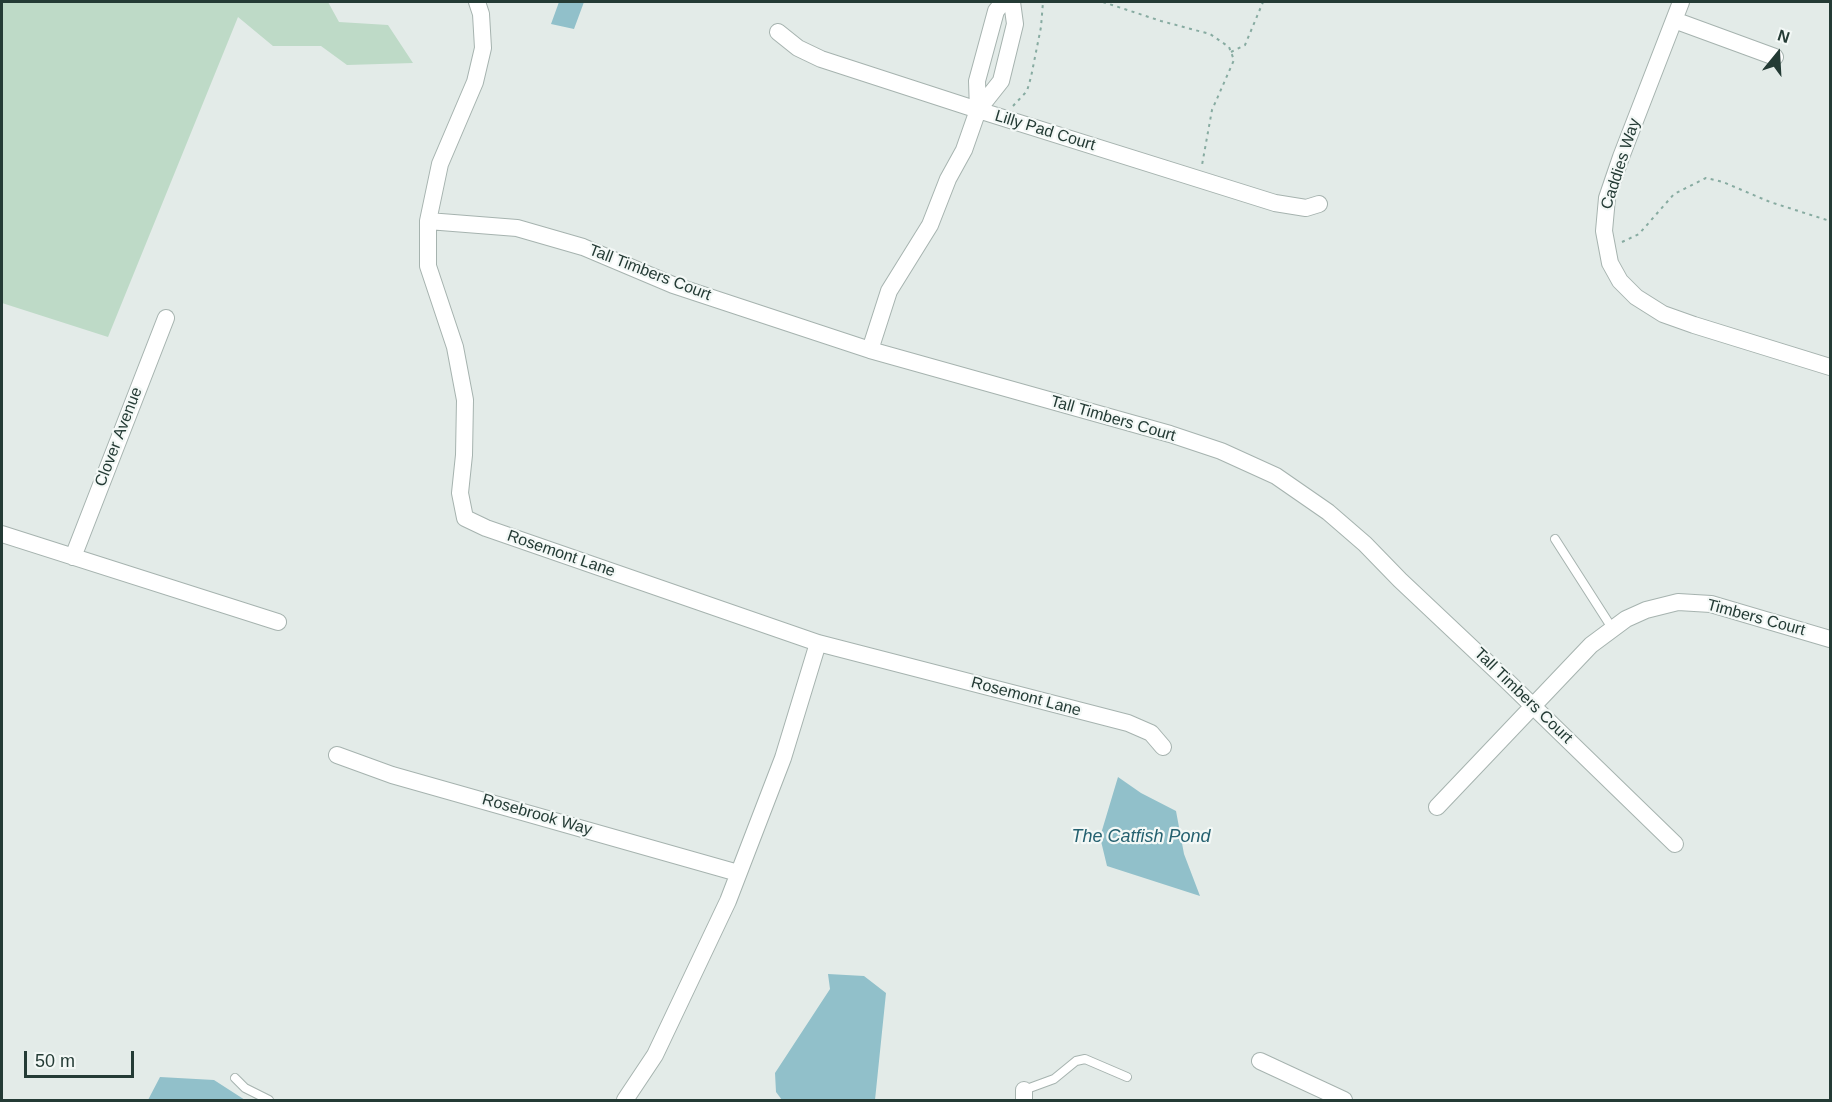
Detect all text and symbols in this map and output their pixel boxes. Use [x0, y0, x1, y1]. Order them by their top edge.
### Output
north arrow [1748, 24, 1808, 84]
text: N [1776, 27, 1792, 46]
street label: Lilly Pad Court [992, 107, 1098, 155]
street label: Caddies Way [1597, 116, 1645, 212]
street label: Tall Timbers Court [586, 241, 714, 305]
street label: Clover Avenue [91, 385, 147, 489]
street label: Tall Timbers Court [1048, 392, 1178, 446]
street label: Rosemont Lane [504, 527, 618, 581]
street label: Timbers Court [1705, 596, 1807, 640]
street label: Tall Timbers Court [1470, 644, 1576, 748]
street label: Rosemont Lane [969, 673, 1083, 721]
street label: Rosebrook Way [480, 790, 594, 840]
water label: The Catfish Pond [1071, 826, 1211, 848]
scale bar [27, 1039, 136, 1077]
text: 50 m [35, 1051, 75, 1071]

